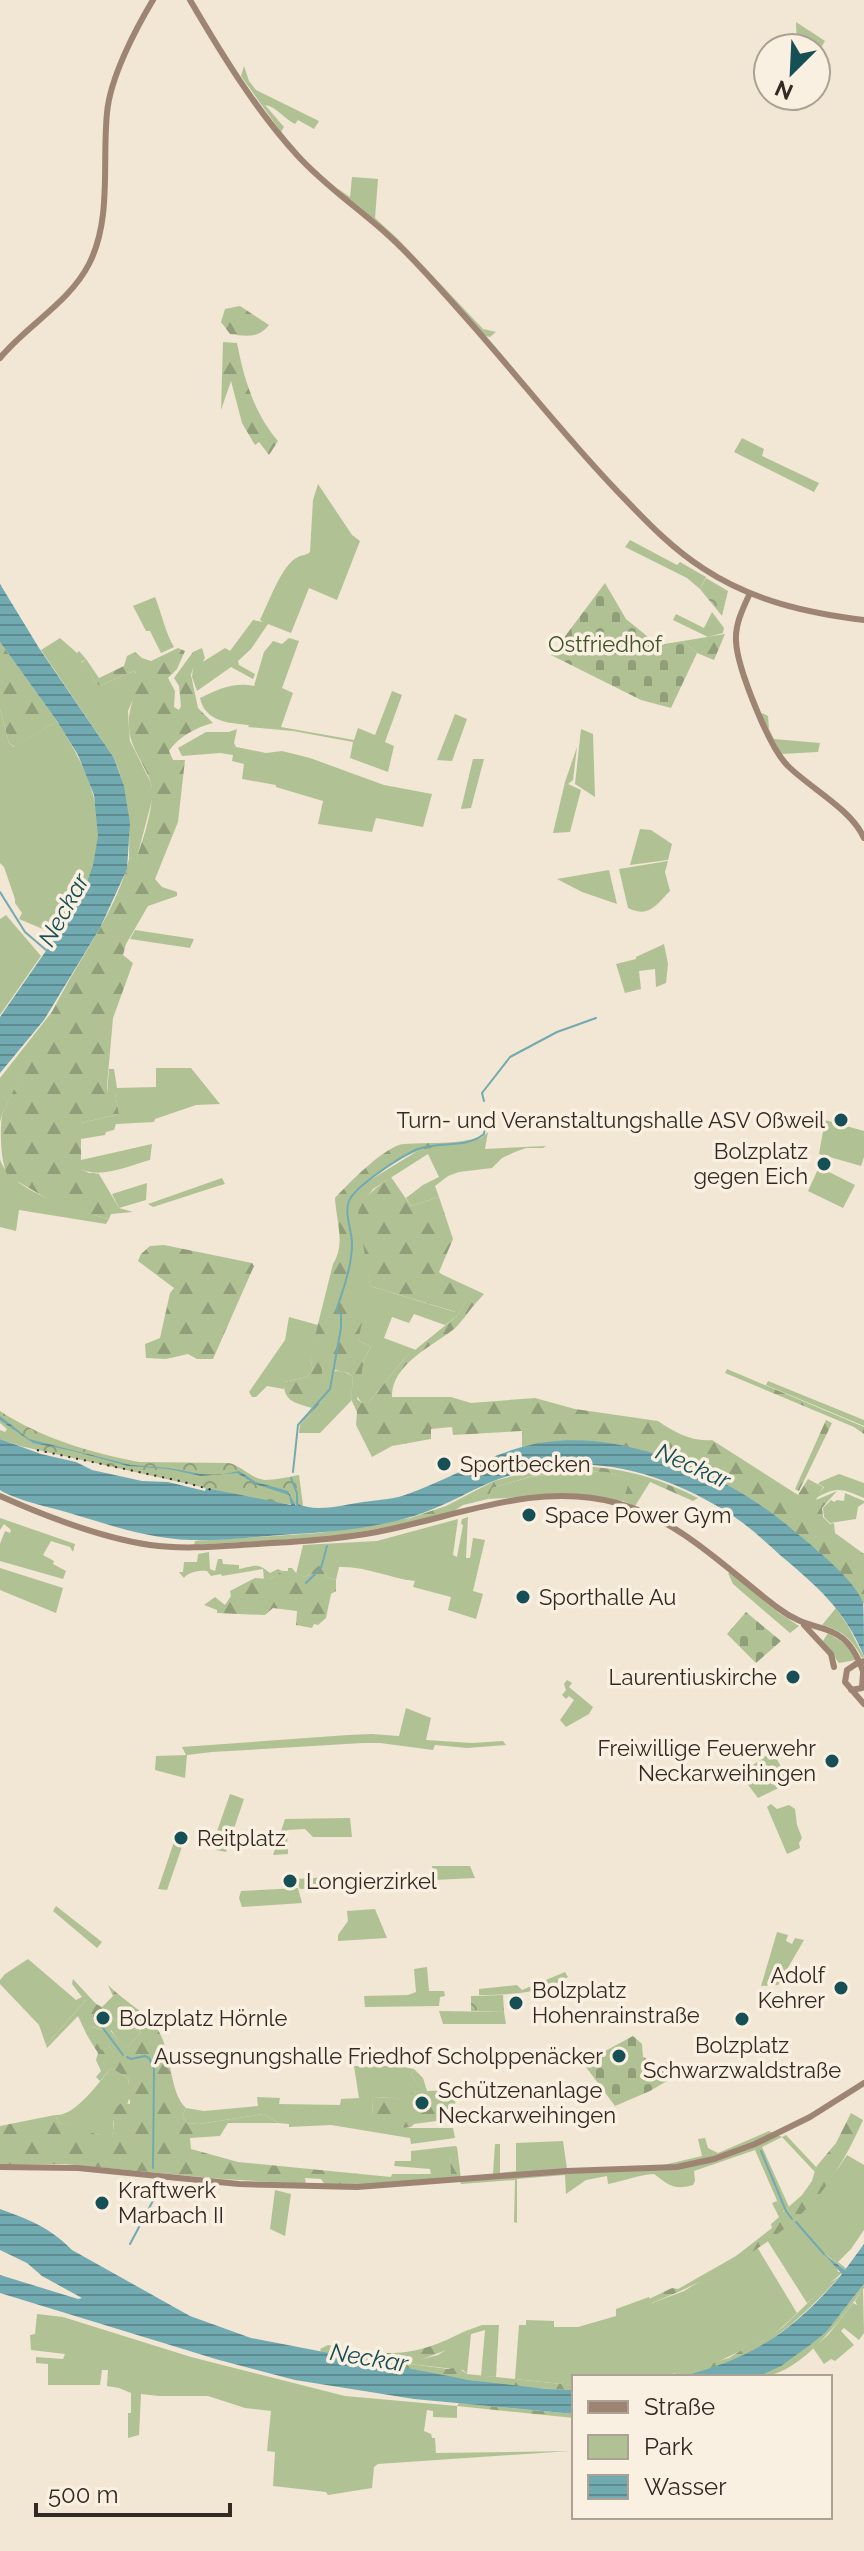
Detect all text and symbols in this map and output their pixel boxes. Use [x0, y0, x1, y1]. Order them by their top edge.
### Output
north arrow [752, 32, 832, 112]
text: N [771, 75, 797, 106]
park label: Ostfriedhof [548, 631, 663, 657]
water label: Neckar [32, 868, 96, 951]
place label: Turn- und Veranstaltungshalle ASV Oßweil [397, 1107, 825, 1133]
marker: Turn- und Veranstaltungshalle ASV Oßweil [832, 1111, 850, 1129]
place label: Bolzplatz gegen Eich [693, 1138, 808, 1189]
marker: Bolzplatz gegen Eich [815, 1155, 833, 1173]
water label: Neckar [652, 1436, 736, 1495]
place label: Sportbecken [460, 1451, 590, 1477]
marker: Sportbecken [435, 1455, 453, 1473]
place label: Space Power Gym [545, 1502, 731, 1528]
marker: Space Power Gym [520, 1506, 538, 1524]
place label: Sporthalle Au [539, 1584, 676, 1610]
marker: Sporthalle Au [514, 1588, 532, 1606]
place label: Laurentiuskirche [609, 1664, 777, 1690]
marker: Laurentiuskirche [784, 1668, 802, 1686]
place label: Freiwillige Feuerwehr Neckarweihingen [597, 1735, 816, 1786]
marker: Freiwillige Feuerwehr Neckarweihingen [823, 1752, 841, 1770]
place label: Reitplatz [197, 1825, 286, 1851]
marker: Reitplatz [172, 1829, 190, 1847]
place label: Longierzirkel [306, 1868, 437, 1894]
marker: Longierzirkel [281, 1872, 299, 1890]
place label: Adolf Kehrer [758, 1962, 826, 2013]
place label: Bolzplatz Hohenrainstraße [532, 1977, 700, 2028]
marker: Adolf Kehrer [832, 1979, 850, 1997]
marker: Bolzplatz Hohenrainstraße [507, 1994, 525, 2012]
place label: Bolzplatz Hörnle [119, 2005, 287, 2031]
marker: Bolzplatz Hörnle [94, 2009, 112, 2027]
marker: Bolzplatz Schwarzwaldstraße [733, 2010, 751, 2028]
place label: Bolzplatz Schwarzwaldstraße [643, 2032, 841, 2083]
place label: Aussegnungshalle Friedhof Scholppenäcker [154, 2043, 603, 2069]
marker: Aussegnungshalle Friedhof Scholppenäcker [610, 2047, 628, 2065]
place label: Schützenanlage Neckarweihingen [438, 2077, 616, 2128]
marker: Schützenanlage Neckarweihingen [413, 2094, 431, 2112]
place label: Kraftwerk Marbach II [118, 2177, 224, 2228]
marker: Kraftwerk Marbach II [93, 2194, 111, 2212]
water label: Neckar [328, 2337, 411, 2378]
legend [572, 2375, 832, 2519]
text: Straße [644, 2392, 715, 2421]
text: Park [644, 2432, 693, 2461]
scale bar [36, 2467, 230, 2517]
text: Wasser [644, 2472, 727, 2501]
text: 500 m [48, 2480, 119, 2509]

